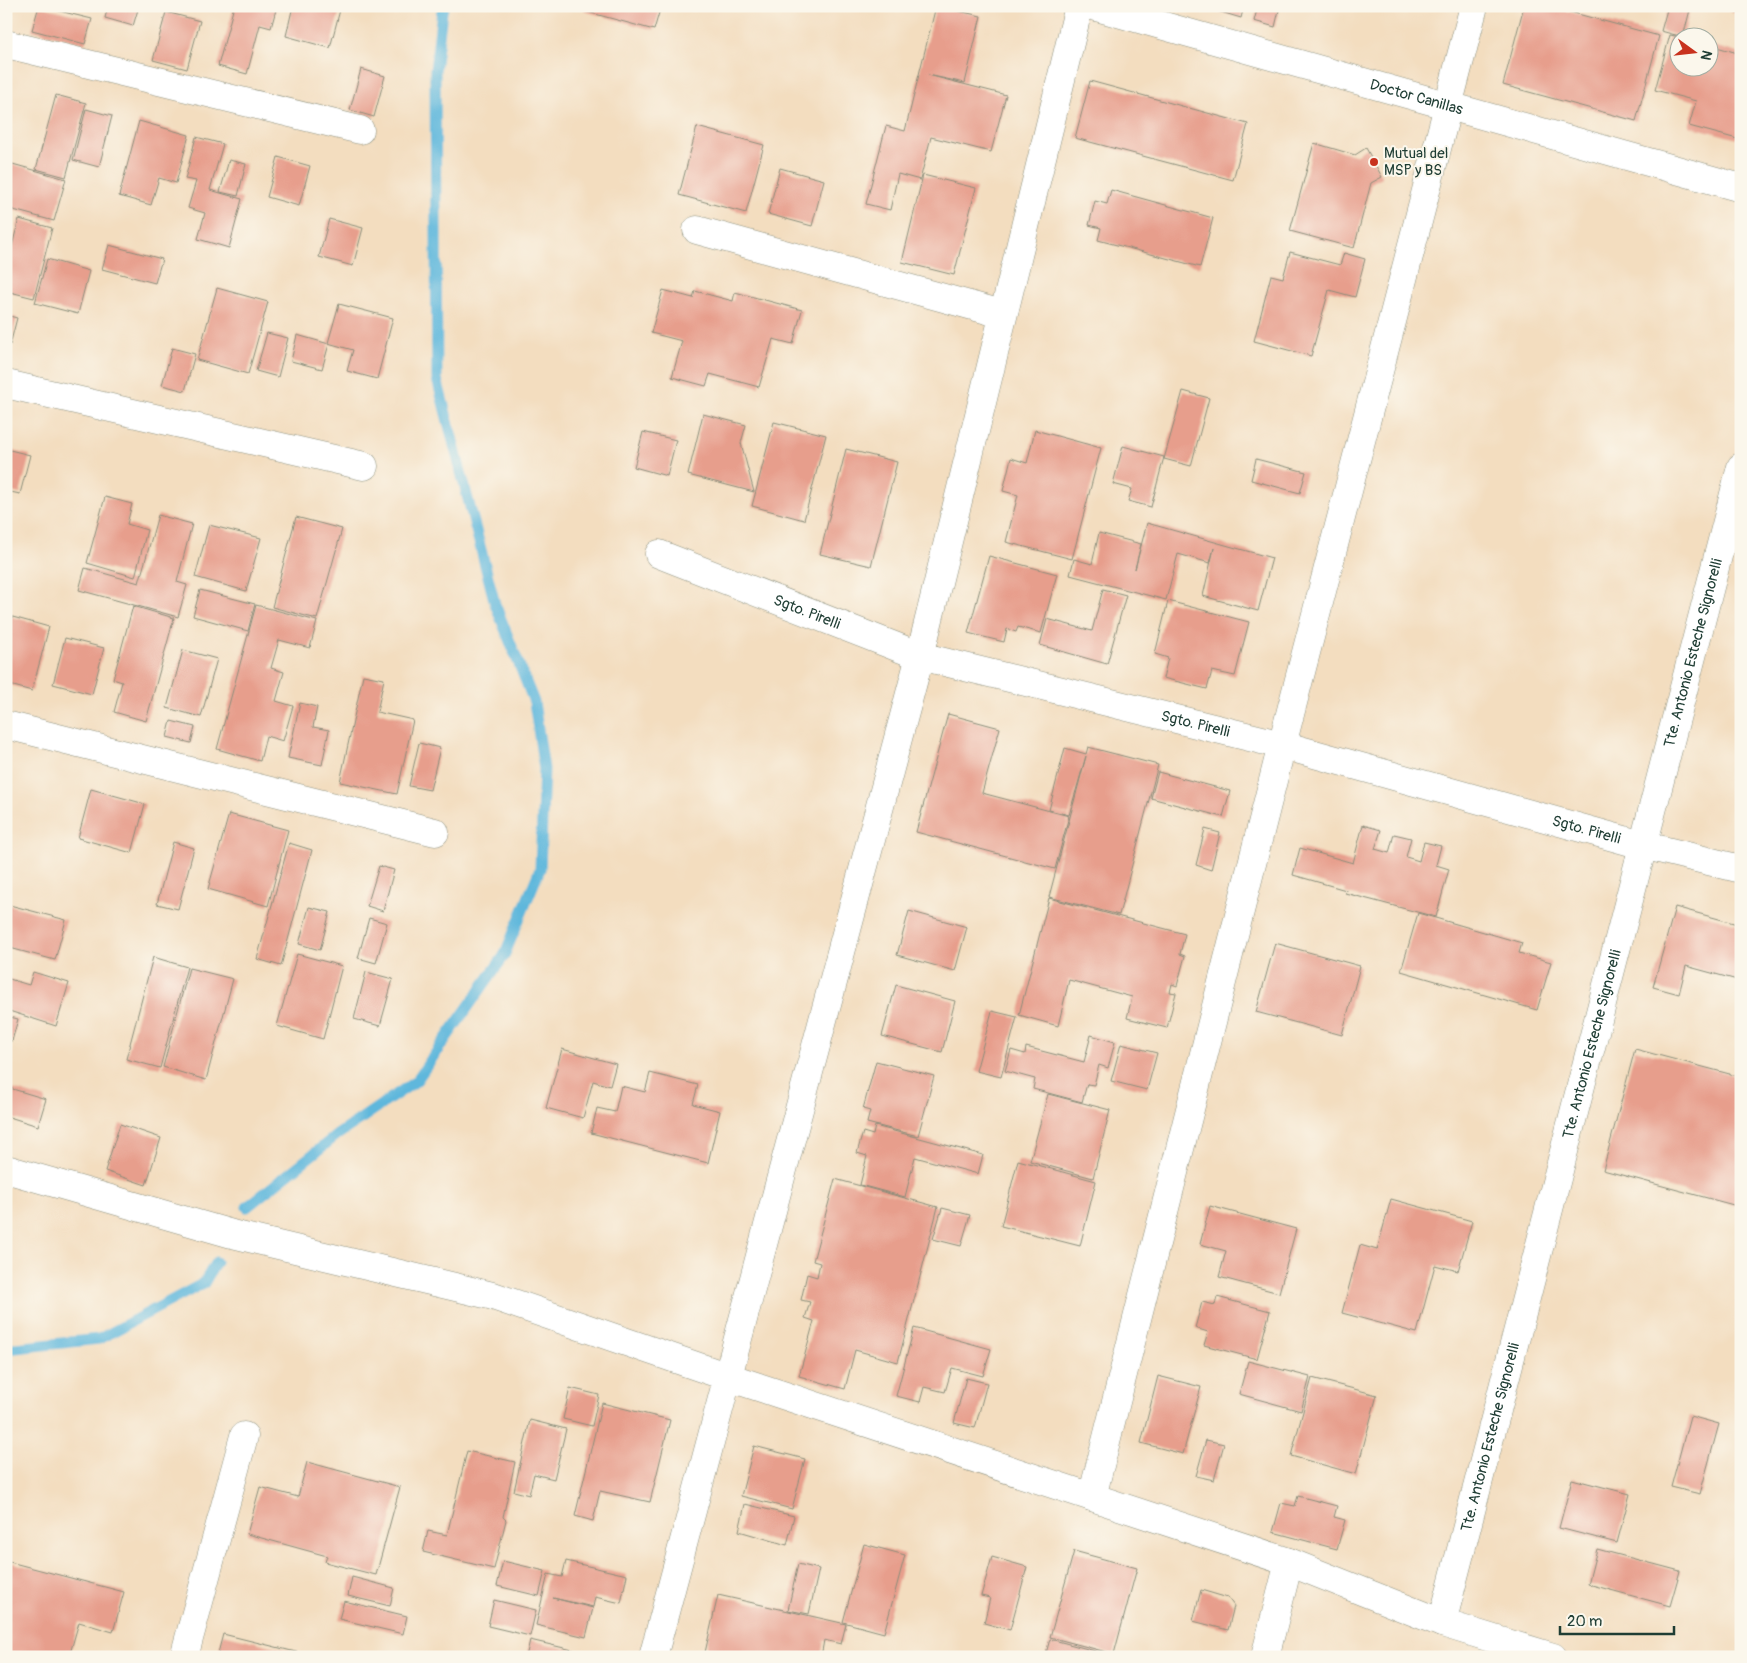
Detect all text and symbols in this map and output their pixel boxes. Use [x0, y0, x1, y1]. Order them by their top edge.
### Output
north arrow [1670, 28, 1720, 78]
text: N [1697, 48, 1716, 62]
street label: Doctor Canillas [1368, 75, 1465, 119]
place label: Mutual del MSP y BS [1384, 144, 1448, 180]
marker: Mutual del MSP y BS [1368, 156, 1380, 168]
street label: Tte. Antonio Esteche Signorelli [1659, 556, 1727, 749]
street label: Sgto. Pirelli [771, 590, 844, 634]
street label: Sgto. Pirelli [1159, 706, 1232, 741]
street label: Sgto. Pirelli [1550, 811, 1623, 848]
street label: Tte. Antonio Esteche Signorelli [1558, 947, 1625, 1141]
street label: Tte. Antonio Esteche Signorelli [1457, 1340, 1524, 1534]
scale bar [1560, 1603, 1673, 1635]
text: 20 m [1567, 1612, 1602, 1631]

